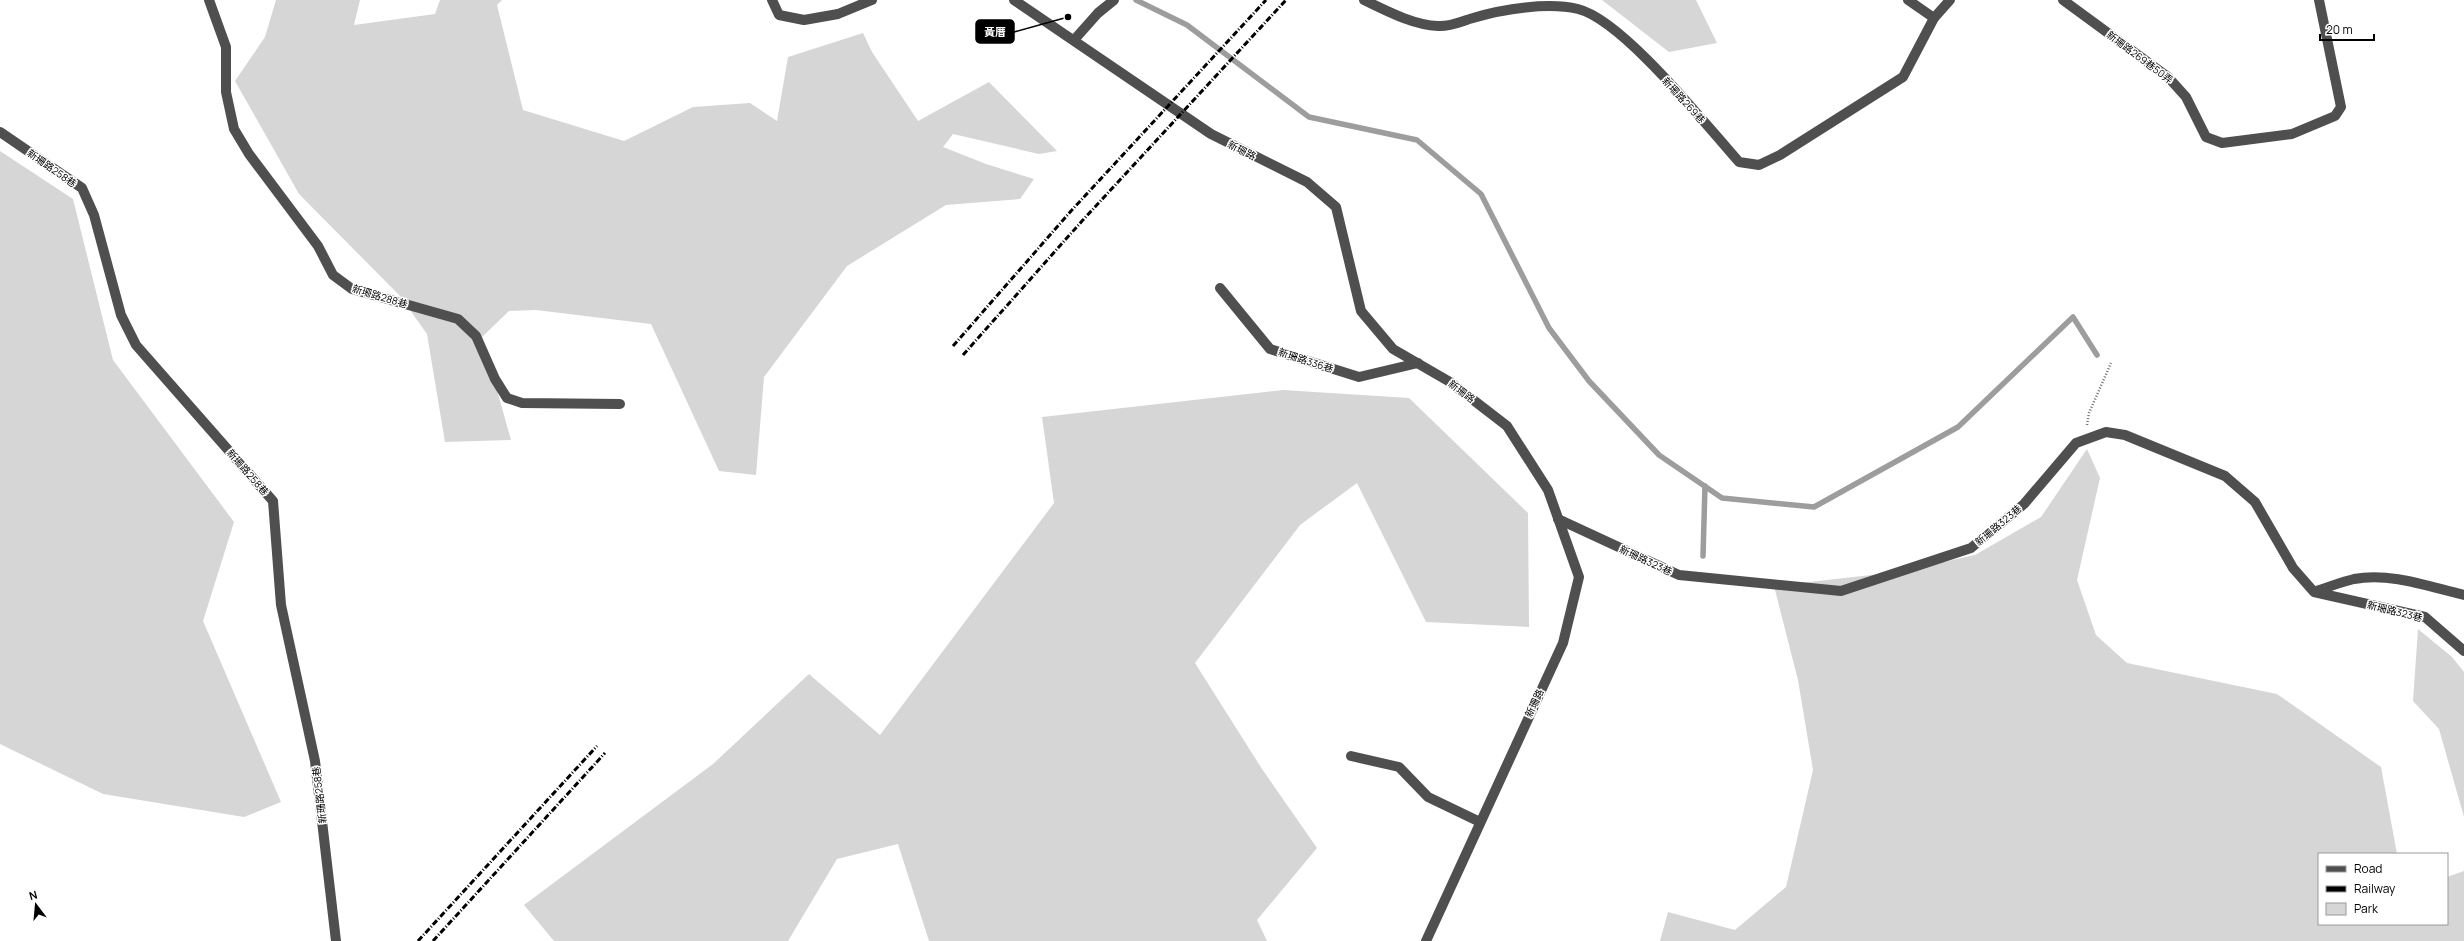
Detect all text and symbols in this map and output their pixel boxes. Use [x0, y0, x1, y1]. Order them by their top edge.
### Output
scale bar [2320, 16, 2374, 42]
callout: 黃厝 [976, 20, 1014, 43]
text: 20 m [2326, 21, 2353, 38]
text: 黃厝 [984, 24, 1006, 39]
street label: 新珊路269巷50弄 [2104, 27, 2176, 87]
street label: 新珊路269巷 [1659, 74, 1709, 126]
street label: 新珊路 [1225, 137, 1259, 163]
street label: 新珊路258巷 [25, 146, 79, 190]
street label: 新珊路288巷 [351, 281, 409, 311]
street label: 新珊路336巷 [1277, 344, 1335, 376]
street label: 新珊路 [1446, 376, 1478, 406]
street label: 新珊路258巷 [224, 446, 272, 498]
street label: 新珊路323巷 [1972, 501, 2024, 549]
street label: 新珊路323巷 [1617, 542, 1675, 578]
street label: 新珊路323巷 [2366, 597, 2424, 625]
street label: 新珊路 [1521, 686, 1547, 720]
street label: 新珊路258巷 [309, 766, 329, 824]
legend [2318, 853, 2448, 925]
text: Road [2354, 860, 2382, 877]
text: Railway [2354, 880, 2396, 897]
north arrow [16, 885, 56, 925]
text: N [27, 887, 39, 903]
text: Park [2354, 900, 2379, 917]

